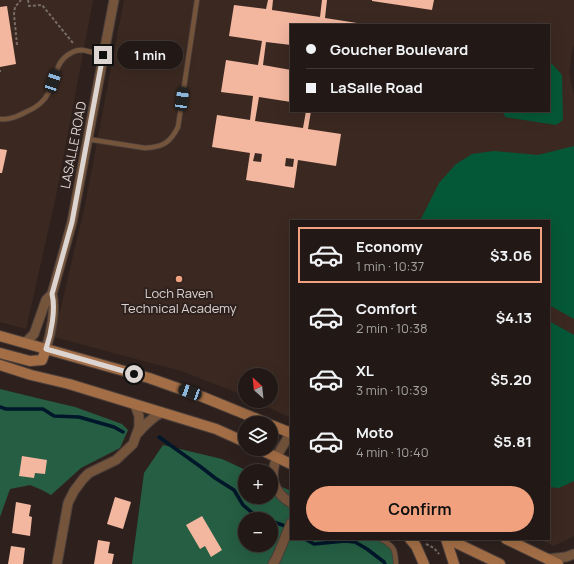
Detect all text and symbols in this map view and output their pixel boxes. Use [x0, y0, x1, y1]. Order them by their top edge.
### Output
text: Goucher Boulevard [330, 39, 468, 60]
callout: 1 min [117, 41, 183, 69]
route end [94, 46, 112, 64]
text: 1 min [134, 46, 166, 64]
car [44, 68, 62, 94]
text: LaSalle Road [330, 77, 423, 98]
car [174, 86, 190, 112]
street label: LASALLE ROAD [56, 100, 90, 190]
text: Economy [356, 236, 423, 257]
icon: car [308, 237, 344, 273]
text: $3.06 [490, 245, 532, 266]
text: 1 min · 10:37 [356, 257, 424, 275]
marker: Loch Raven Technical Academy [174, 274, 184, 284]
place label: Loch Raven Technical Academy [121, 284, 237, 317]
text: Comfort [356, 298, 417, 319]
icon: car [308, 299, 344, 335]
text: $4.13 [496, 307, 532, 328]
text: 2 min · 10:38 [356, 319, 428, 337]
text: XL [356, 360, 374, 381]
icon: car [308, 361, 344, 397]
route start [125, 365, 143, 383]
north arrow [238, 368, 278, 408]
map controls [238, 368, 278, 552]
text: $5.20 [490, 369, 532, 390]
text: 3 min · 10:39 [356, 381, 428, 399]
car [177, 382, 203, 402]
button: layers [238, 416, 278, 456]
text: Moto [356, 422, 393, 443]
icon: car [308, 423, 344, 459]
text: $5.81 [493, 431, 532, 452]
text: 4 min · 10:40 [356, 443, 429, 461]
button: + [238, 464, 278, 504]
button: Confirm [306, 486, 534, 532]
button: − [238, 512, 278, 552]

